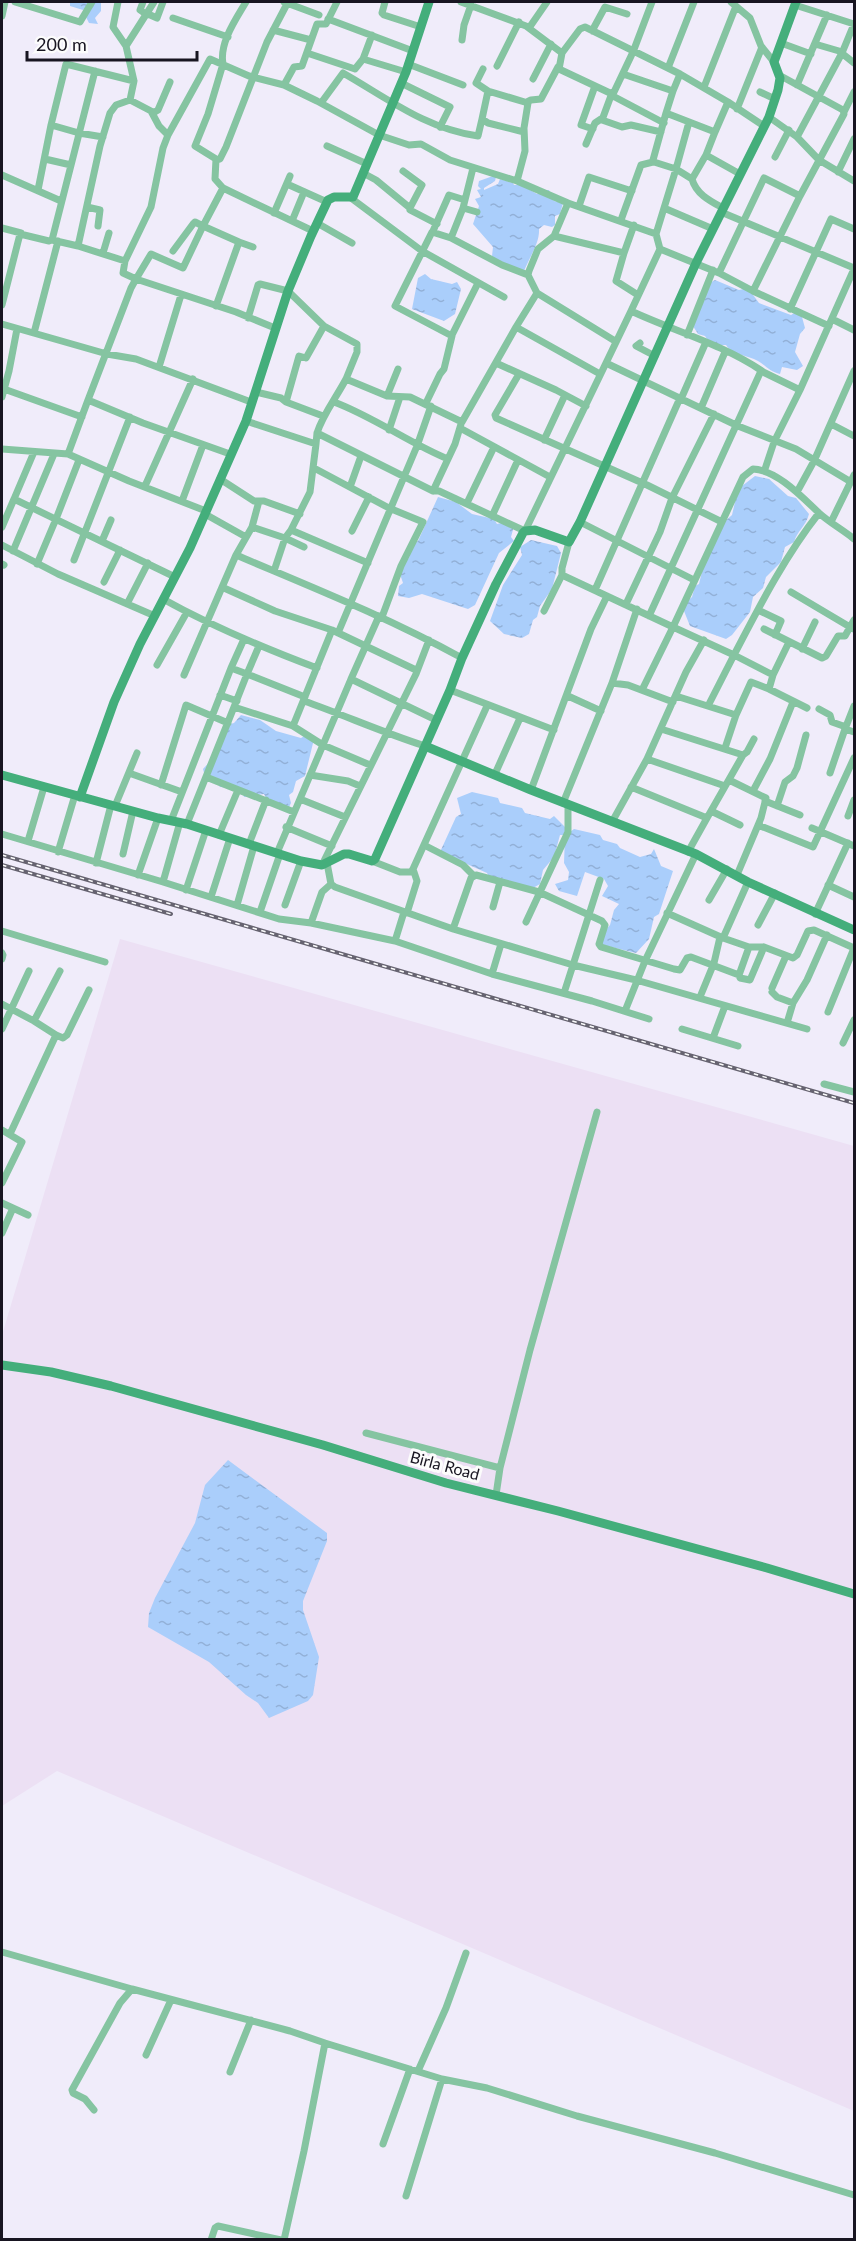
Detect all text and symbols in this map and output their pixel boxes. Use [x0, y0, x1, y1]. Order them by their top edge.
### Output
scale bar [27, 24, 196, 62]
text: 200 m [36, 33, 87, 55]
street label: Birla Road [408, 1447, 482, 1483]

